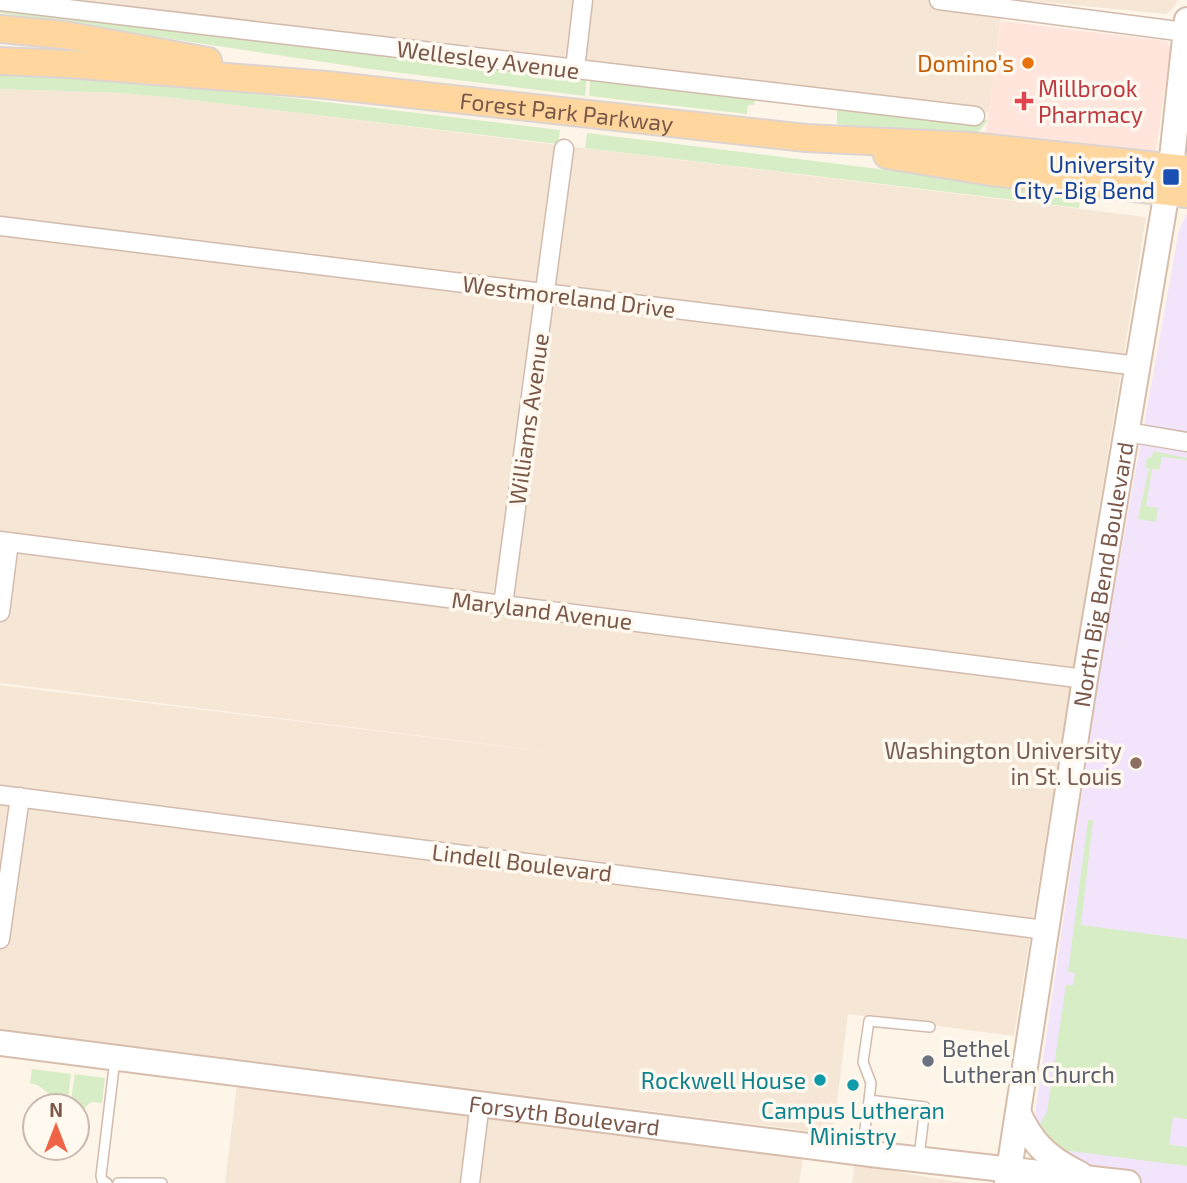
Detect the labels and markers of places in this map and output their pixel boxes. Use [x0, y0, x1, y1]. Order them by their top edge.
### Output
place label: Domino's [917, 49, 1014, 77]
marker: Domino's [1020, 55, 1036, 71]
place label: Millbrook Pharmacy [1038, 74, 1143, 128]
marker: Millbrook Pharmacy [1016, 93, 1032, 109]
place label: University City-Big Bend [1014, 150, 1155, 204]
marker: University City-Big Bend [1161, 167, 1181, 187]
place label: Washington University in St. Louis [884, 736, 1122, 790]
marker: Washington University in St. Louis [1128, 755, 1144, 771]
place label: Bethel Lutheran Church [942, 1034, 1115, 1088]
marker: Bethel Lutheran Church [920, 1053, 936, 1069]
place label: Rockwell House [641, 1066, 806, 1094]
marker: Rockwell House [812, 1072, 828, 1088]
marker: Campus Lutheran Ministry [845, 1077, 861, 1093]
place label: Campus Lutheran Ministry [761, 1096, 945, 1150]

